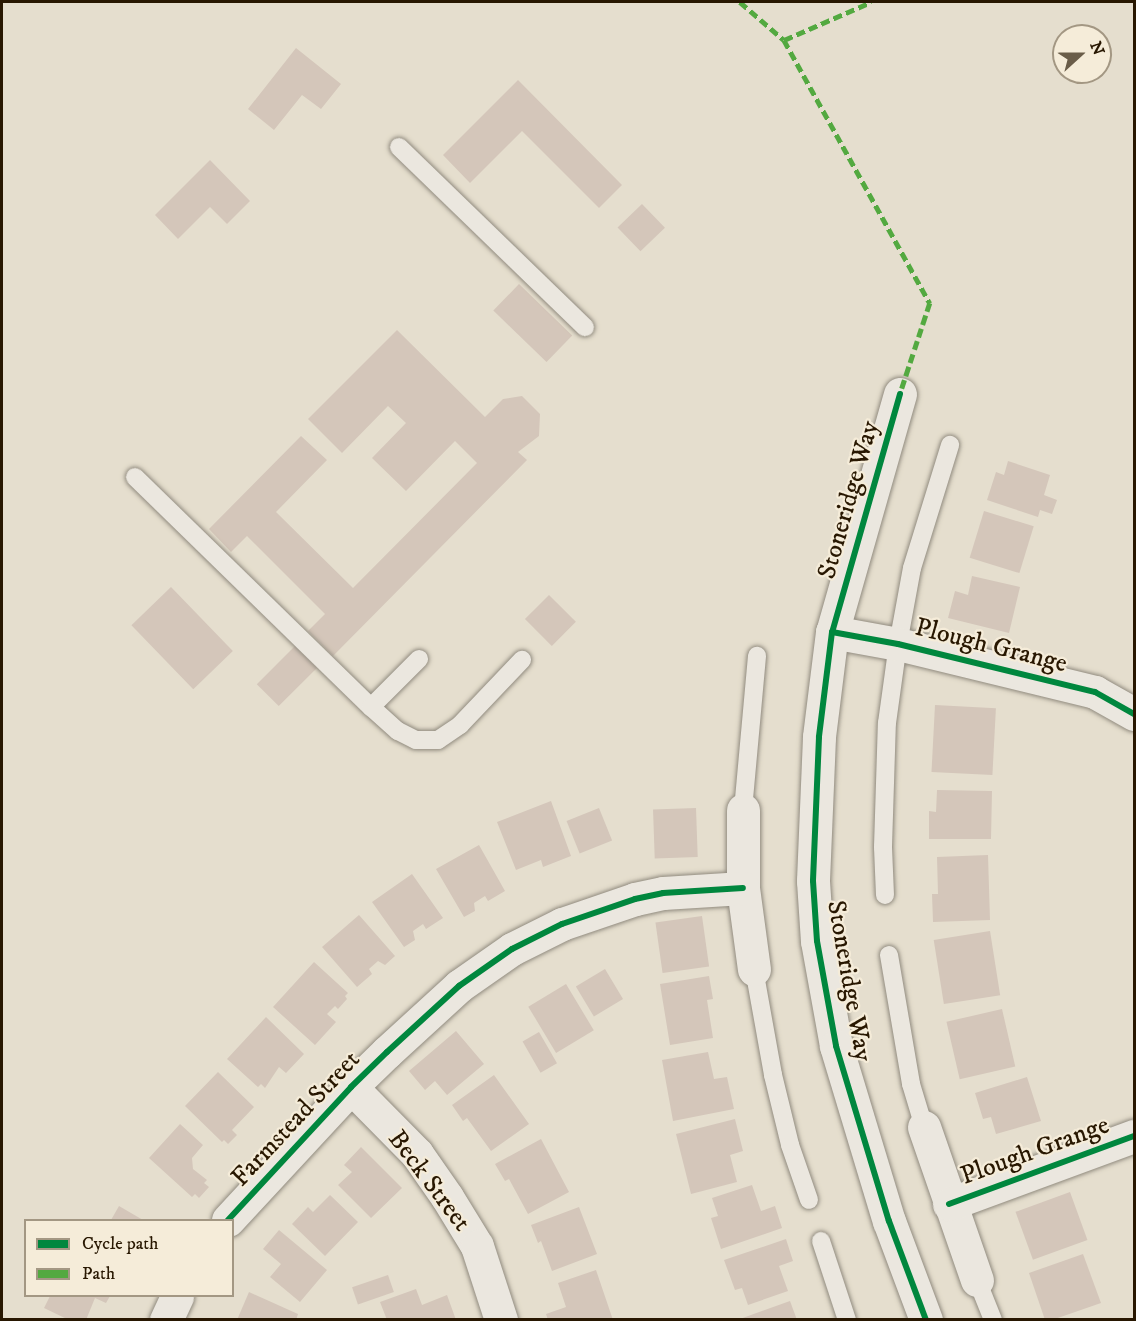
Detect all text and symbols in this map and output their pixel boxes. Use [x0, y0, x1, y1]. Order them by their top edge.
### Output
north arrow [1052, 24, 1112, 84]
text: N [1085, 39, 1109, 58]
street label: Stoneridge Way [812, 417, 886, 583]
street label: Plough Grange [912, 612, 1070, 680]
street label: Stoneridge Way [820, 898, 878, 1064]
street label: Farmstead Street [225, 1045, 367, 1193]
street label: Plough Grange [957, 1110, 1113, 1192]
street label: Beck Street [381, 1124, 477, 1238]
legend [24, 1219, 234, 1297]
text: Cycle path [82, 1233, 159, 1255]
text: Path [82, 1263, 115, 1285]

